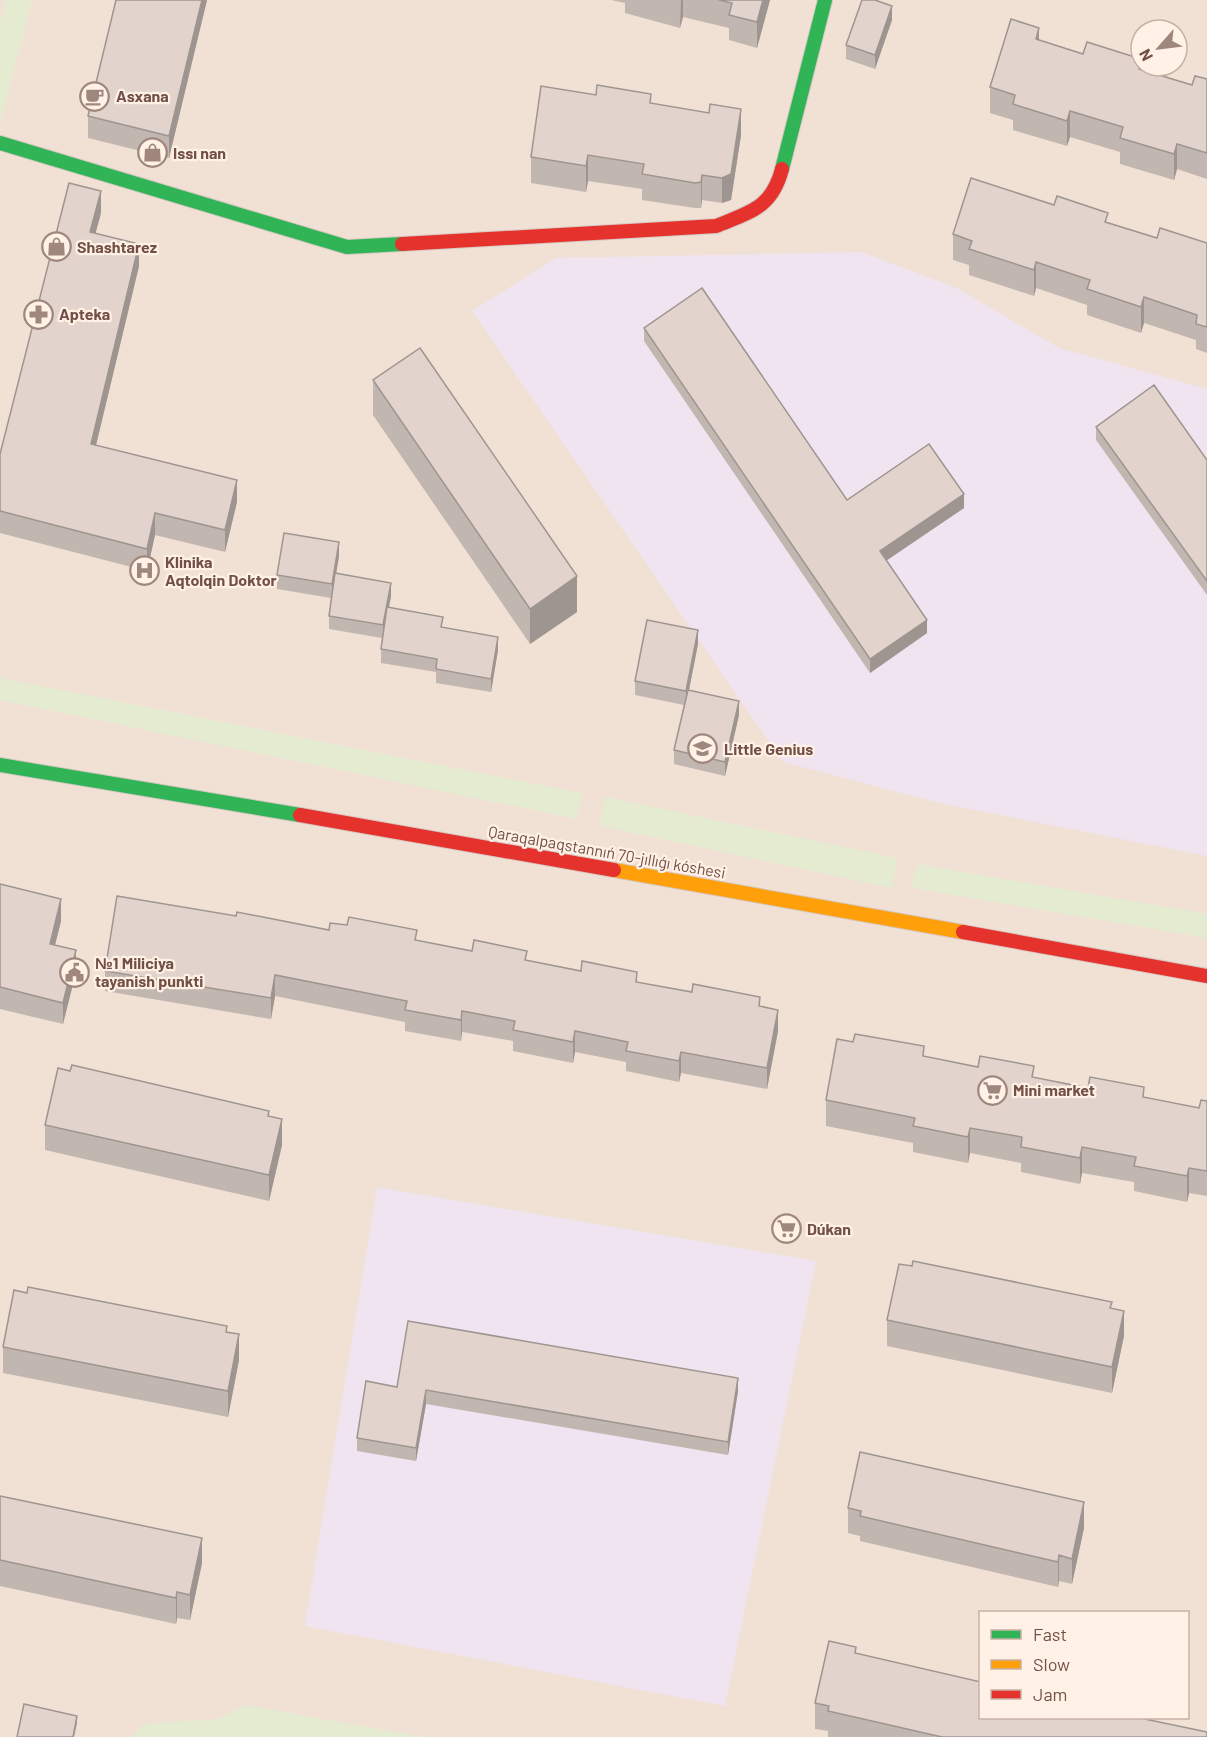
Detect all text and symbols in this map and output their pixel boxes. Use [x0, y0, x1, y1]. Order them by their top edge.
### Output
north arrow [1129, 18, 1189, 78]
text: N [1134, 46, 1156, 64]
cafe icon: Asxana [79, 80, 111, 112]
place label: Asxana [116, 86, 169, 105]
shop icon: Issı nan [136, 137, 168, 169]
place label: Issı nan [173, 143, 226, 162]
shop icon: Shashtarez [40, 231, 72, 263]
place label: Shashtarez [77, 237, 157, 256]
pharmacy icon: Apteka [22, 298, 54, 330]
place label: Apteka [59, 304, 110, 323]
place label: Klinika Aqtolqin Doktor [165, 552, 277, 589]
hospital icon: Klinika Aqtolqin Doktor [128, 555, 160, 587]
school or university icon: Little Genius [687, 733, 719, 765]
place label: Little Genius [724, 739, 813, 758]
street label: Qaraqalpaqstannıń 70-jıllıǵı kóshesi [487, 821, 727, 882]
place label: №1 Miliciya tayanish punkti [95, 953, 203, 990]
public building icon: №1 Miliciya tayanish punkti [58, 956, 90, 988]
supermarket icon: Mini market [976, 1074, 1008, 1106]
place label: Mini market [1013, 1080, 1095, 1099]
supermarket icon: Dúkan [770, 1213, 802, 1245]
place label: Dúkan [807, 1219, 851, 1238]
legend [979, 1611, 1189, 1719]
text: Fast [1033, 1623, 1067, 1645]
text: Slow [1033, 1653, 1070, 1675]
text: Jam [1033, 1683, 1067, 1705]

